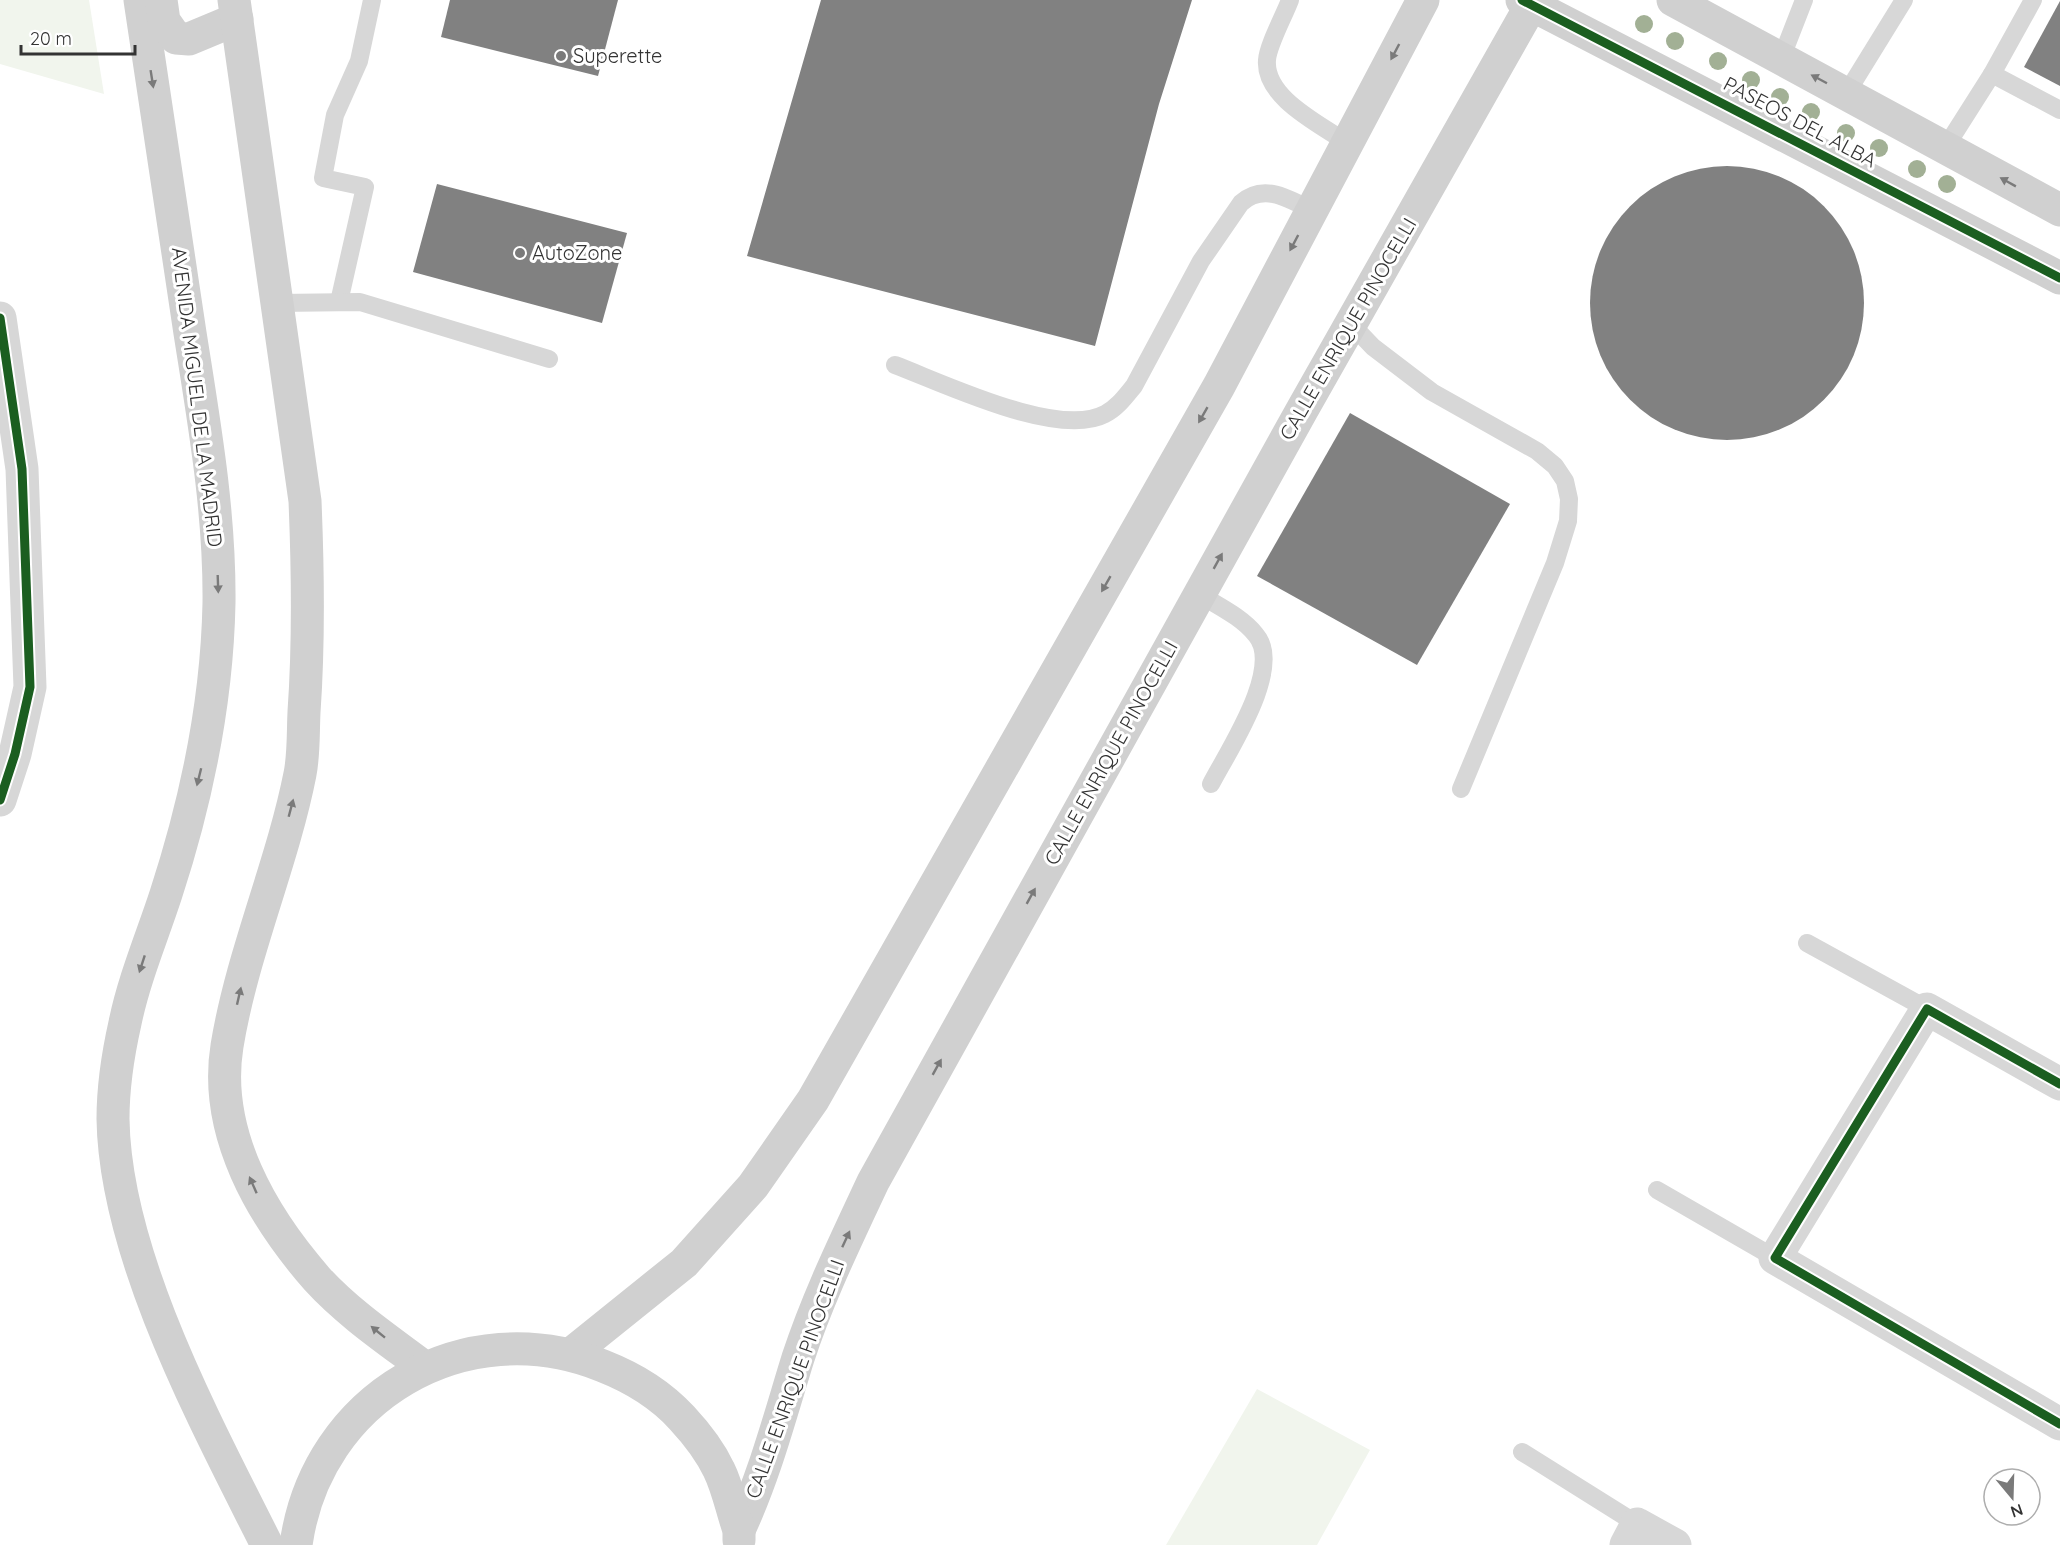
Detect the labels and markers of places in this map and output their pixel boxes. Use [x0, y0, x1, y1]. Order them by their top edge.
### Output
place label: Superette [573, 43, 662, 68]
marker: Superette [554, 49, 568, 63]
place label: AutoZone [532, 240, 622, 265]
marker: AutoZone [513, 246, 527, 260]

